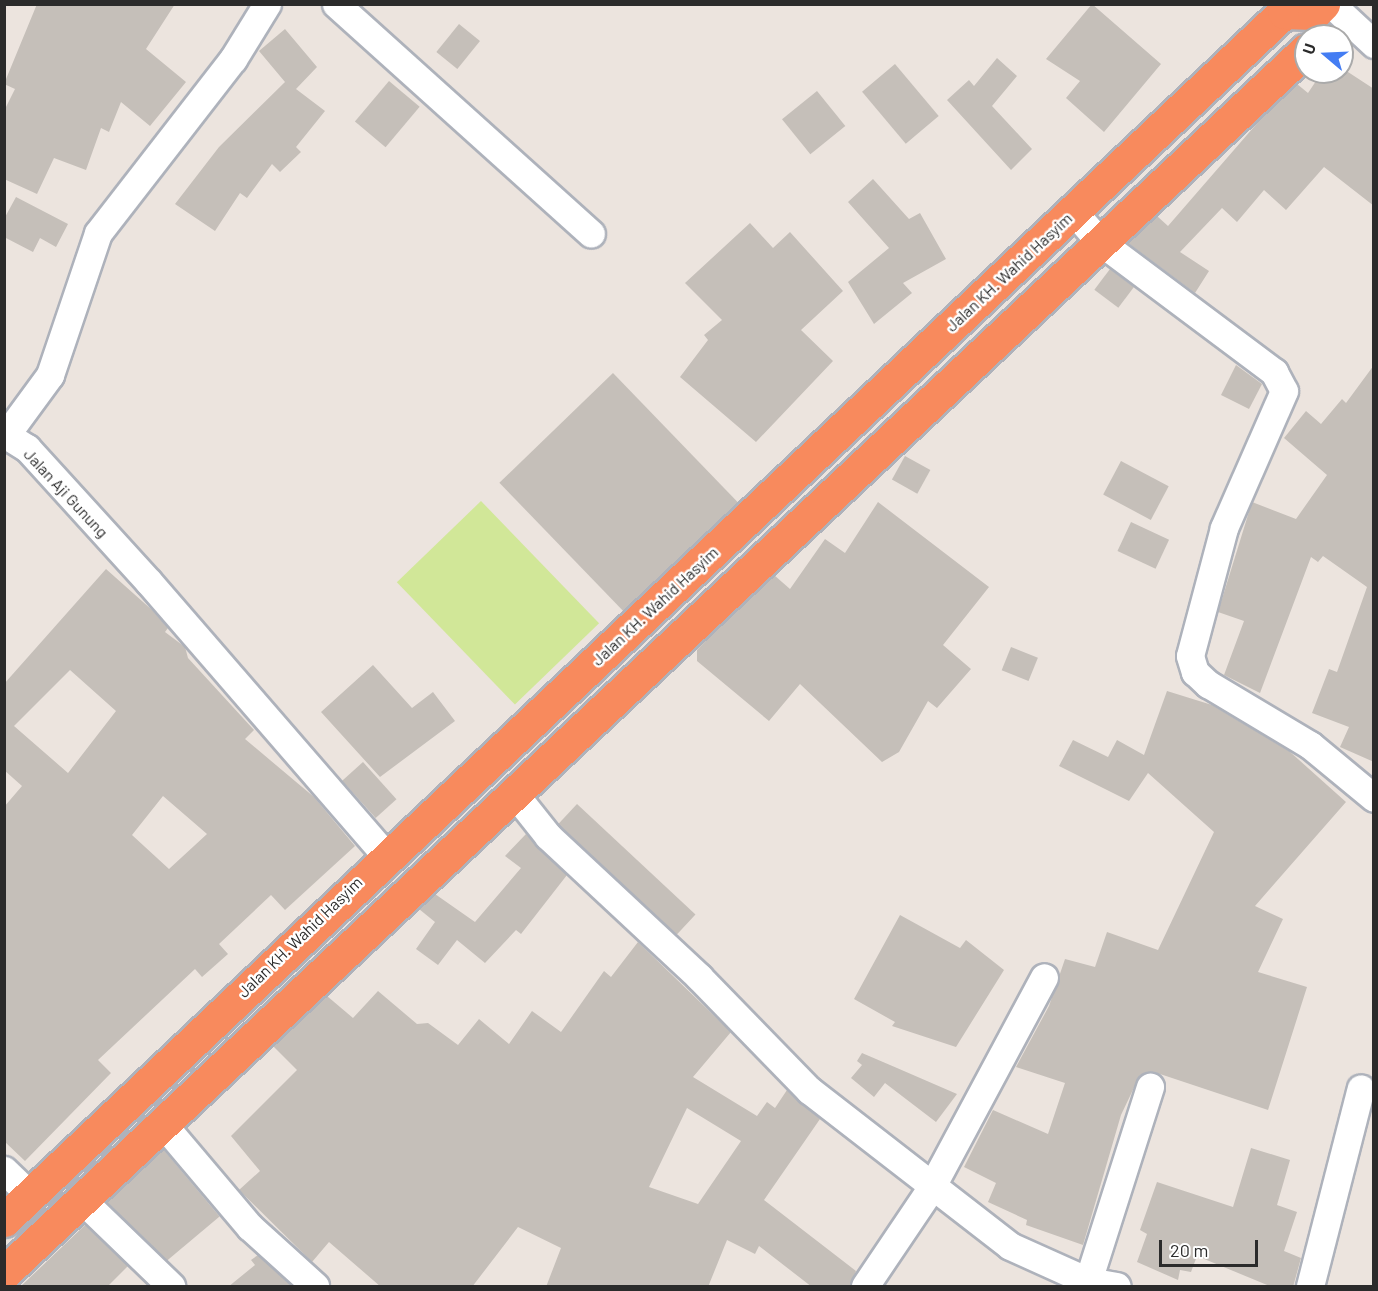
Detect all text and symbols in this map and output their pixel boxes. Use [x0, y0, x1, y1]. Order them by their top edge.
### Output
north arrow [1294, 24, 1354, 84]
text: U [1298, 41, 1319, 56]
street label: Jalan KH. Wahid Hasyim [942, 209, 1076, 335]
street label: Jalan Aji Gunung [20, 444, 112, 542]
street label: Jalan KH. Wahid Hasyim [588, 543, 722, 669]
street label: Jalan KH. Wahid Hasyim [234, 873, 366, 1001]
scale bar [1162, 1228, 1261, 1266]
text: 20 m [1170, 1239, 1208, 1261]

